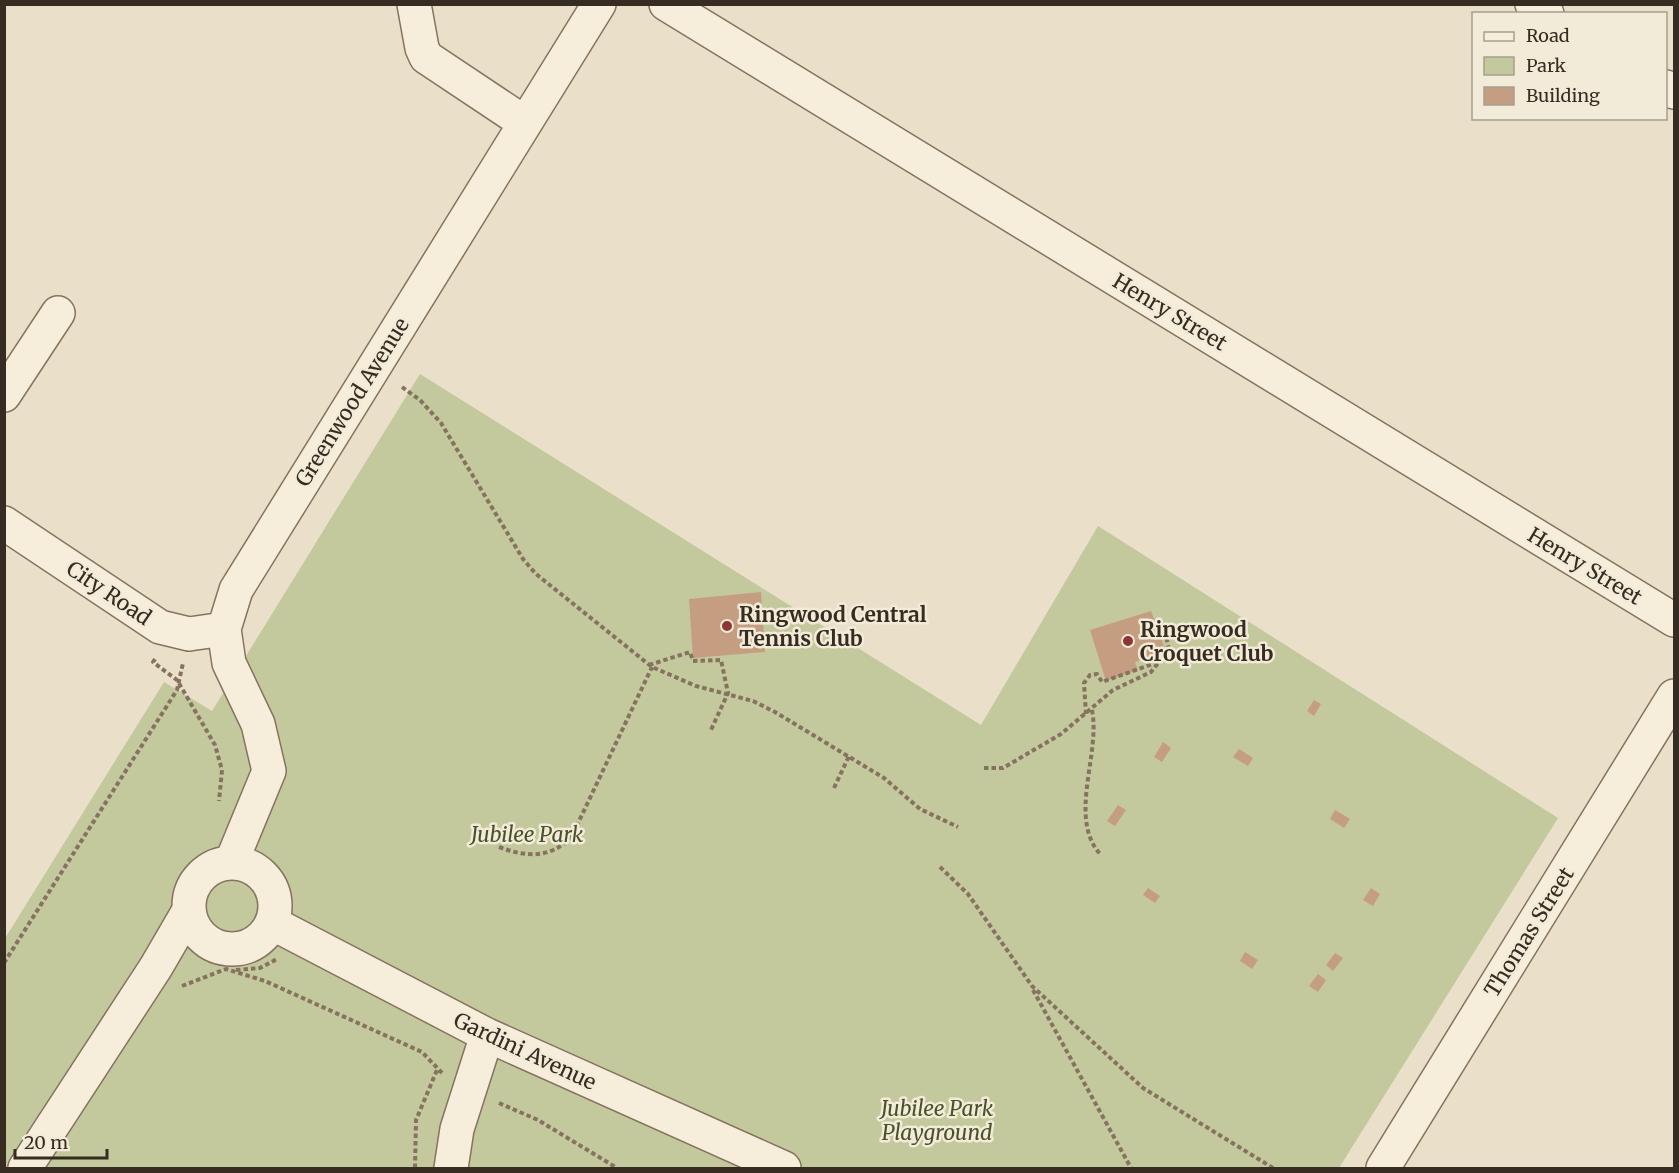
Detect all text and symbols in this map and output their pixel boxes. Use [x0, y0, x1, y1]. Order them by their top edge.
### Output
legend [1472, 12, 1667, 120]
text: Road [1526, 24, 1570, 47]
text: Park [1526, 54, 1567, 77]
text: Building [1526, 84, 1600, 107]
street label: Henry Street [1108, 267, 1232, 357]
street label: Greenwood Avenue [289, 312, 415, 492]
street label: Henry Street [1523, 521, 1647, 611]
street label: City Road [61, 555, 157, 631]
place label: Ringwood Central Tennis Club [739, 601, 927, 652]
place label: Ringwood Croquet Club [1140, 616, 1274, 667]
marker: Ringwood Central Tennis Club [720, 619, 734, 633]
marker: Ringwood Croquet Club [1121, 634, 1135, 648]
park label: Jubilee Park [469, 821, 584, 848]
street label: Thomas Street [1478, 862, 1580, 1002]
street label: Gardini Avenue [449, 1006, 601, 1096]
park label: Jubilee Park Playground [879, 1095, 994, 1146]
scale bar [15, 1122, 106, 1160]
text: 20 m [24, 1131, 68, 1154]

